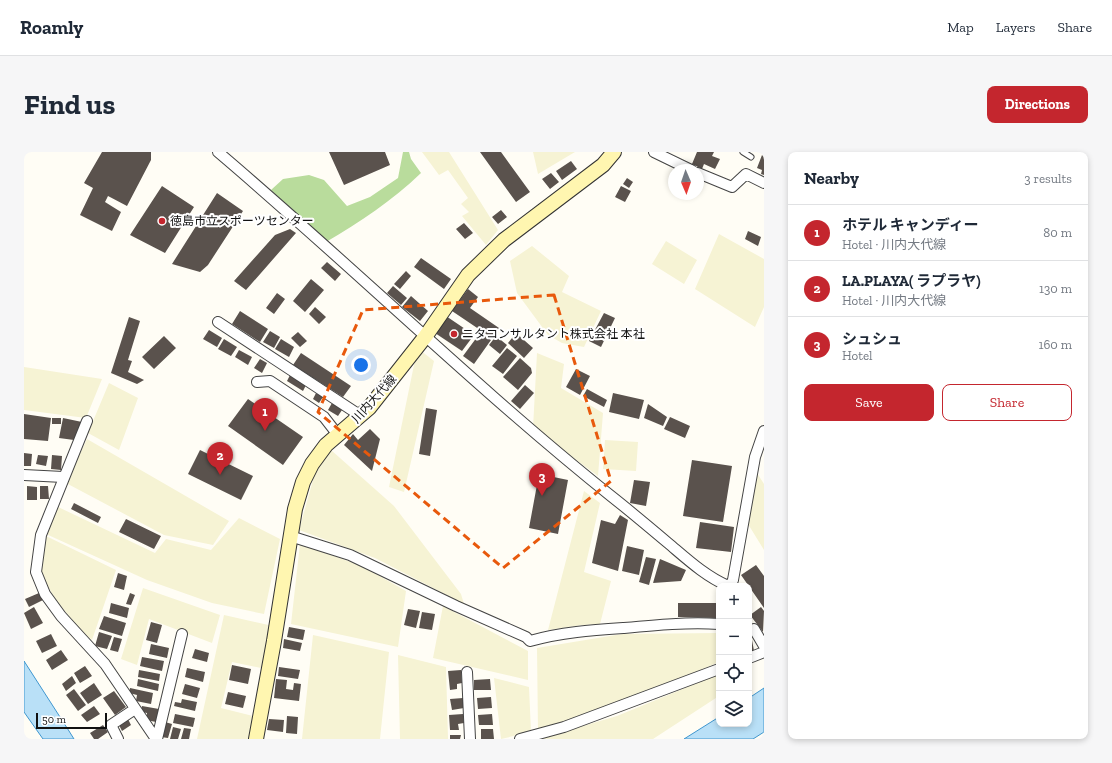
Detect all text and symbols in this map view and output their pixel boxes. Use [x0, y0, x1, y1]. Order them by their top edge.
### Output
text: Roamly [20, 16, 83, 39]
text: Map [947, 19, 974, 36]
text: Layers [996, 19, 1035, 36]
text: Share [1057, 19, 1092, 36]
button: Directions [987, 86, 1088, 123]
text: Find us [24, 88, 115, 121]
north arrow [668, 164, 704, 200]
text: Nearby [804, 168, 859, 188]
text: 3 results [1024, 171, 1072, 186]
place label: 徳島市立スポーツセンター [170, 214, 314, 228]
marker: 徳島市立スポーツセンター [157, 216, 167, 226]
text: ホテル キャンディー [842, 216, 979, 234]
text: 1 [814, 225, 820, 240]
text: 80 m [1043, 225, 1072, 240]
text: Hotel · 川内大代線 [842, 237, 946, 252]
text: LA.PLAYA( ラプラヤ) [842, 272, 981, 290]
text: 2 [814, 281, 820, 296]
text: 130 m [1039, 281, 1072, 296]
text: Hotel · 川内大代線 [842, 293, 946, 308]
place label: ニタコンサルタント株式会社 本社 [462, 327, 645, 341]
marker: ニタコンサルタント株式会社 本社 [449, 329, 459, 339]
text: シュシュ [842, 330, 902, 348]
text: 3 [814, 337, 820, 352]
text: 160 m [1038, 337, 1072, 352]
text: Hotel [842, 348, 873, 363]
your location [351, 355, 371, 375]
street label: 川内大代線 [349, 372, 399, 426]
button: Save [804, 384, 934, 421]
button: Share [942, 384, 1072, 421]
pin: 1 [252, 398, 278, 431]
pin: 2 [207, 442, 233, 475]
pin: 3 [529, 463, 555, 496]
map controls [716, 583, 752, 727]
button: + [716, 583, 752, 619]
button: − [716, 619, 752, 655]
button: locate [716, 655, 752, 691]
button: layers [716, 691, 752, 727]
scale bar [36, 711, 107, 730]
text: 50 m [42, 713, 66, 726]

